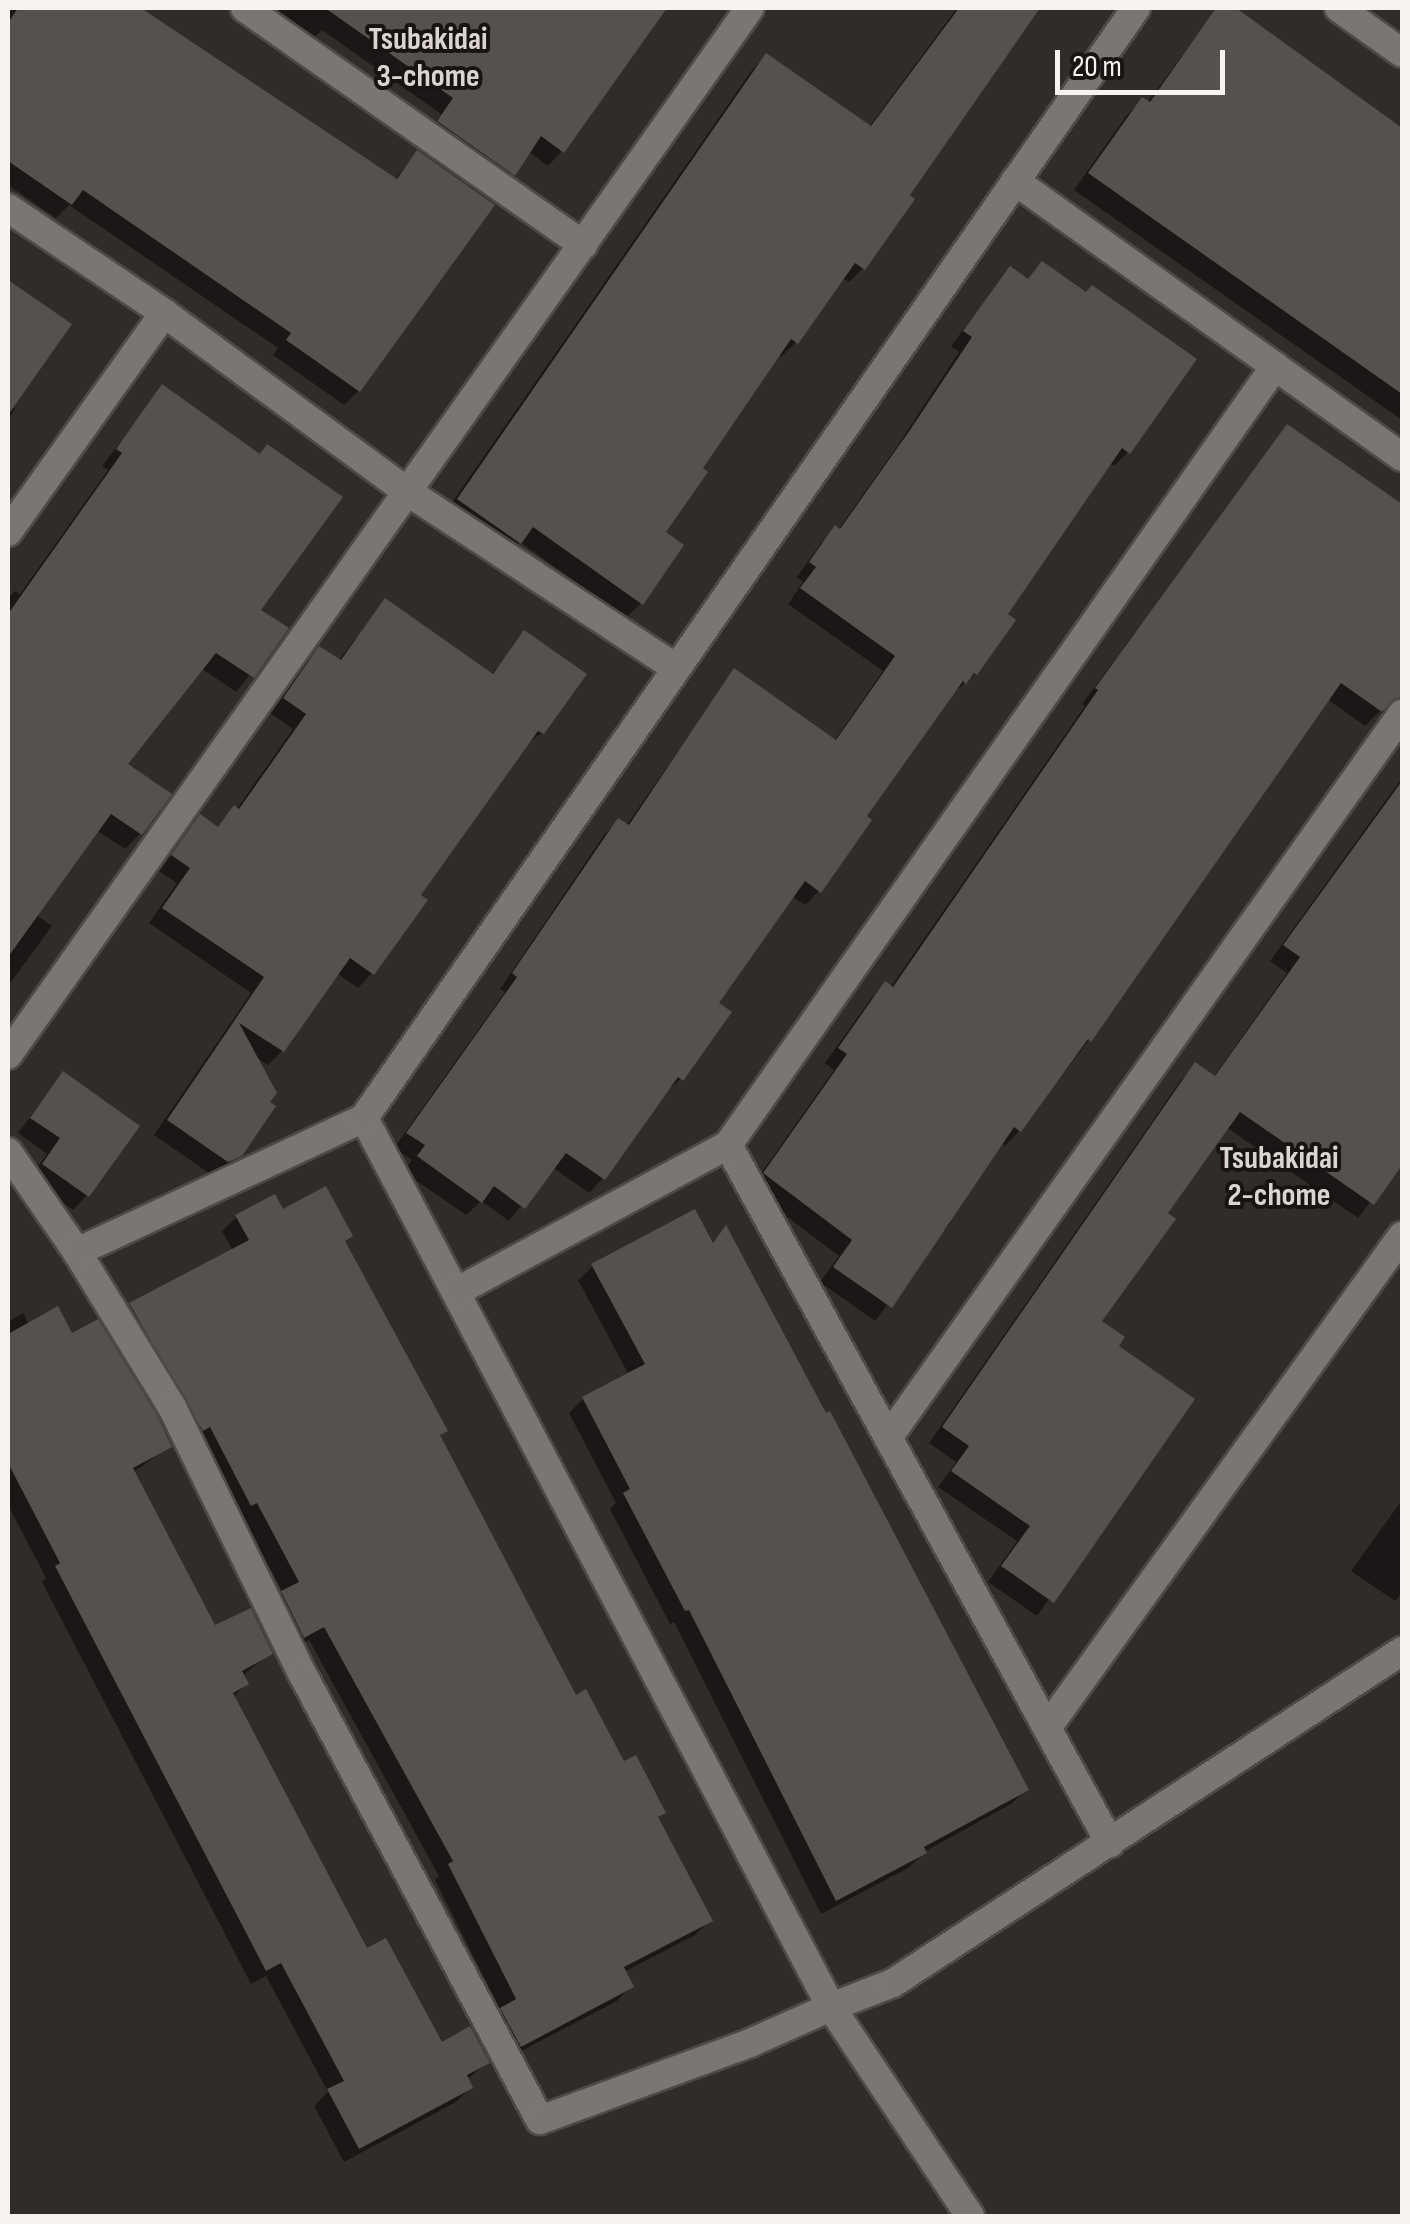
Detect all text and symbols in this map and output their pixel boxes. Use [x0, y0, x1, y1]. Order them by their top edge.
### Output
district label: Tsubakidai 3-chome [368, 22, 488, 97]
scale bar [1060, 30, 1230, 92]
text: 20 m [1072, 49, 1122, 85]
district label: Tsubakidai 2-chome [1219, 1141, 1339, 1216]

